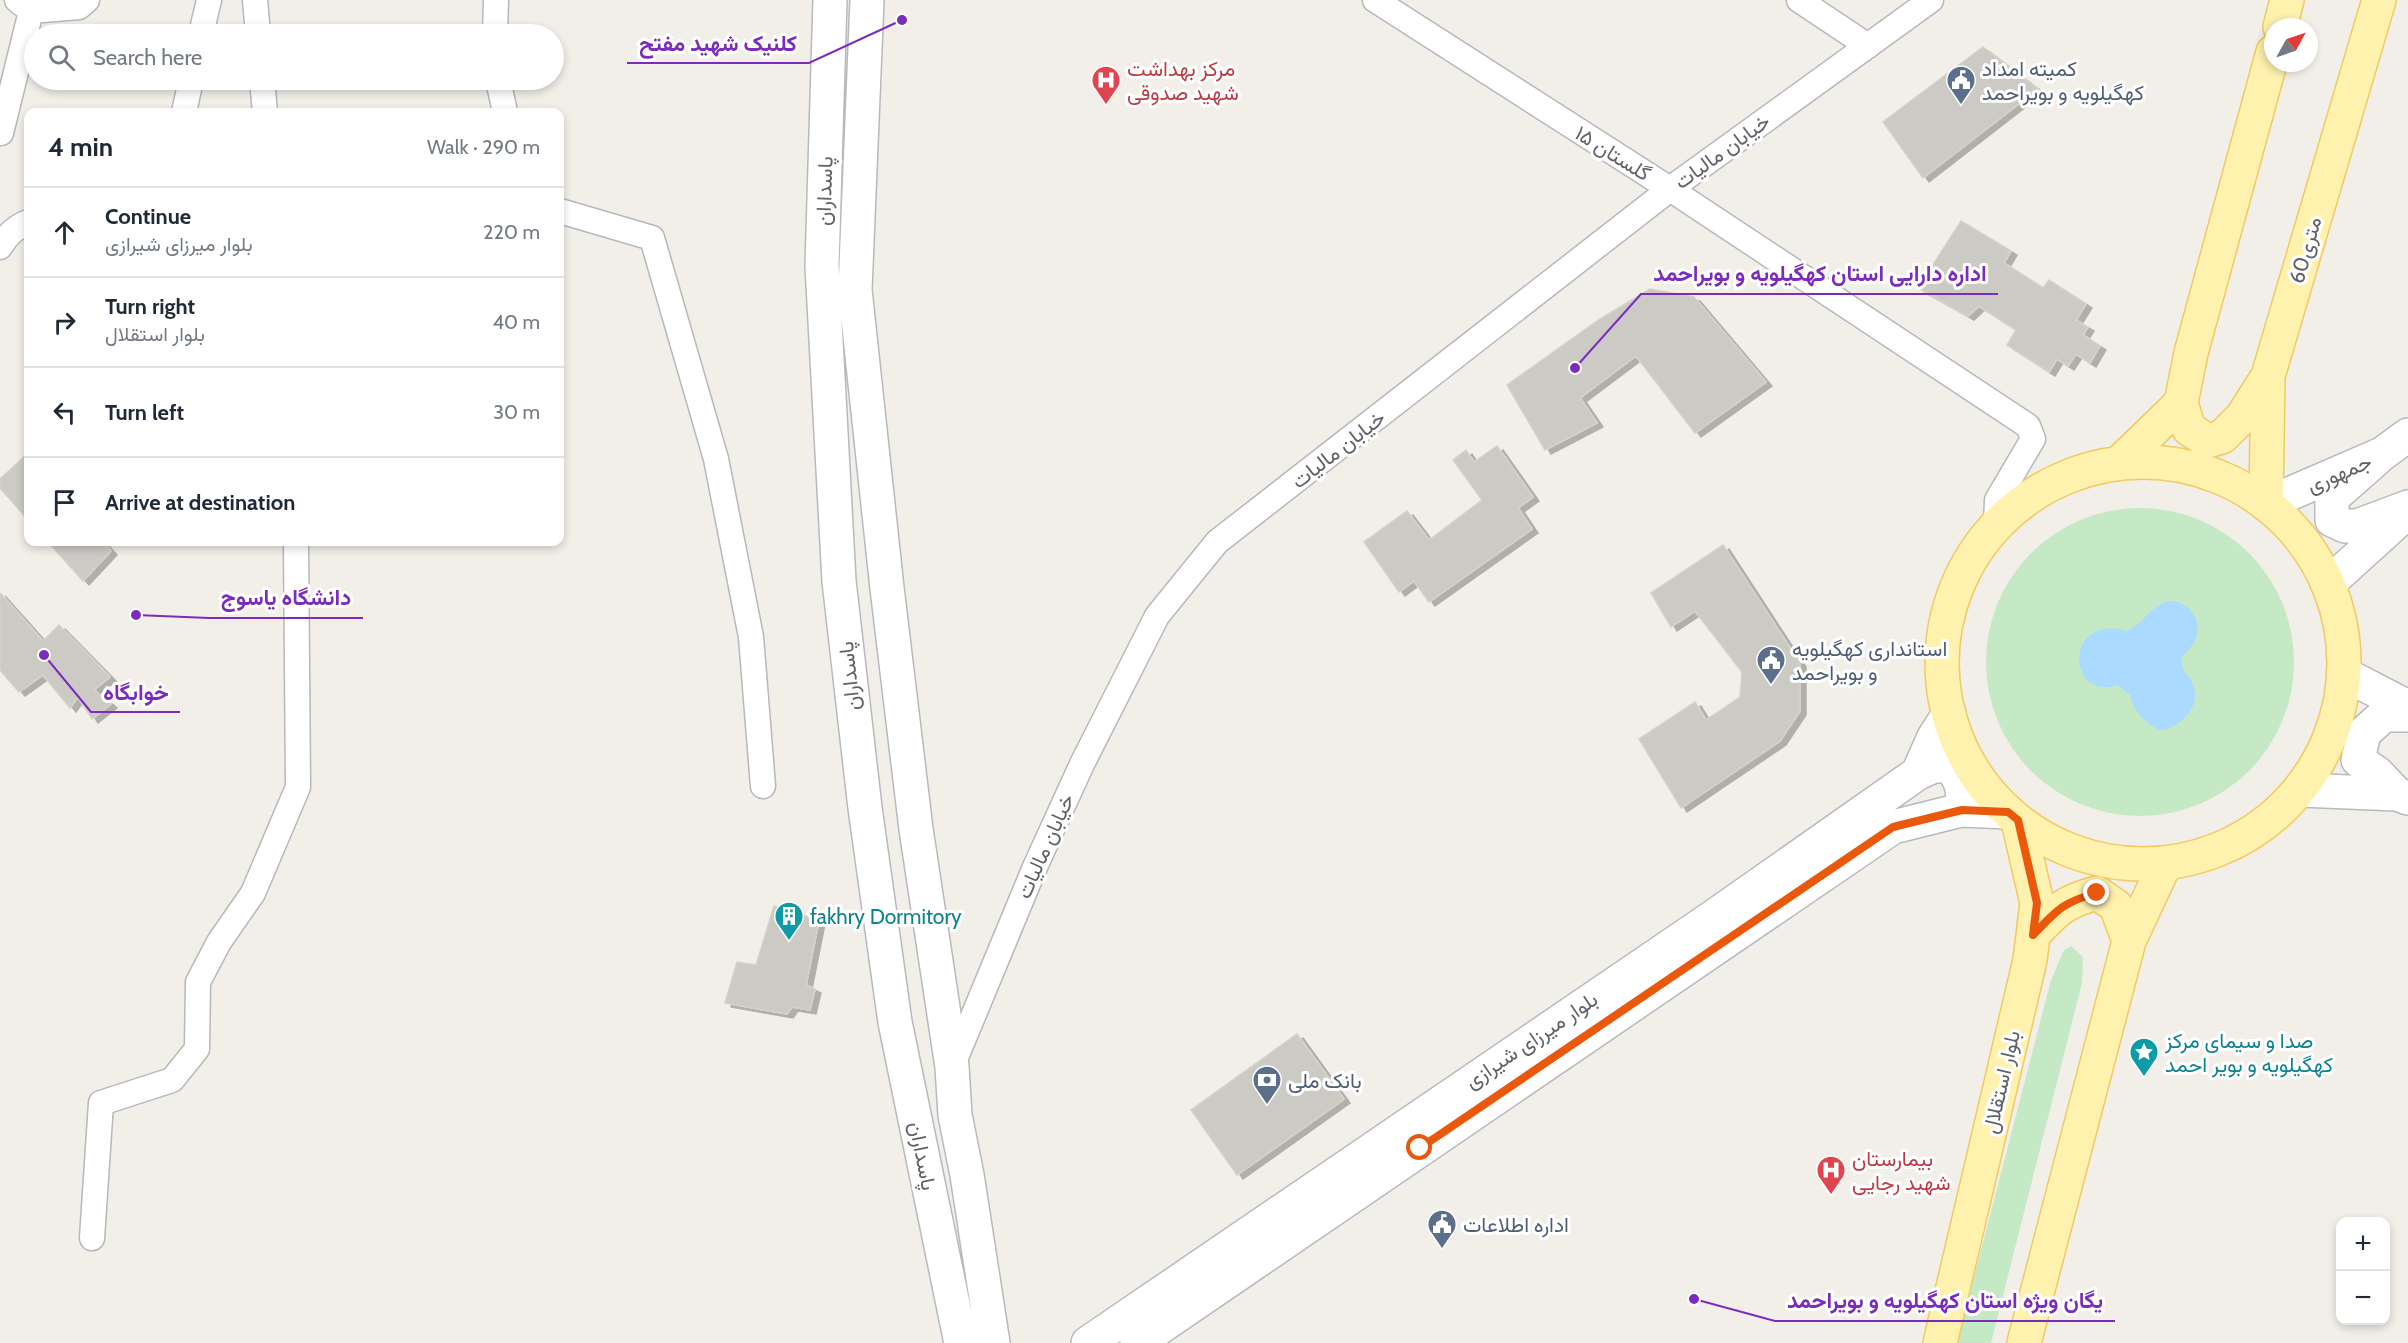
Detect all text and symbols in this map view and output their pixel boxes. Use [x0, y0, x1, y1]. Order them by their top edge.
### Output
north arrow [2264, 18, 2318, 72]
callout: کلنیک شهید مفتح [627, 23, 809, 63]
search box [24, 24, 564, 90]
text: کلنیک شهید مفتح [639, 30, 797, 59]
icon: search [45, 41, 78, 74]
text: Search here [93, 44, 202, 71]
place label: مرکز بهداشت شهید صدوقی [1127, 56, 1239, 106]
place label: کمیته امداد کهگیلویه و بویراحمد [1982, 56, 2144, 106]
hospital icon: مرکز بهداشت شهید صدوقی [1090, 64, 1122, 106]
public building icon: کمیته امداد کهگیلویه و بویراحمد [1945, 64, 1977, 106]
street label: خیابان مالیات [1669, 108, 1775, 194]
street label: گلستان ۱۵ [1570, 120, 1656, 186]
text: 4 min [48, 131, 113, 163]
text: Walk · 290 m [427, 135, 540, 159]
street label: پاسداران [810, 156, 840, 226]
text: Continue [105, 203, 191, 230]
street label: 60متری [2284, 214, 2327, 287]
icon: ahead [48, 216, 81, 249]
text: 220 m [483, 220, 540, 244]
text: بلوار میرزای شیرازی [105, 232, 253, 256]
callout: اداره دارایی استان کهگیلویه و بویراحمد [1641, 254, 1998, 294]
text: اداره دارایی استان کهگیلویه و بویراحمد [1653, 260, 1987, 287]
text: Turn right [105, 293, 195, 320]
icon: right [48, 306, 81, 339]
text: 40 m [492, 310, 540, 334]
text: بلوار استقلال [105, 322, 205, 346]
icon: left [48, 396, 81, 429]
text: Turn left [105, 399, 184, 426]
text: 30 m [493, 400, 540, 424]
street label: خیابان مالیات [1286, 405, 1390, 493]
street label: جمهوری [2303, 448, 2376, 499]
icon: arrive [48, 486, 81, 519]
text: Arrive at destination [105, 489, 295, 516]
callout: دانشگاه یاسوج [209, 578, 363, 618]
text: دانشگاه یاسوج [221, 584, 351, 612]
place label: استانداری کهگیلویه و بویراحمد [1792, 636, 1947, 686]
street label: پاسداران [833, 640, 867, 712]
public building icon: استانداری کهگیلویه و بویراحمد [1755, 644, 1787, 686]
callout: خوابگاه [91, 672, 180, 712]
text: خوابگاه [103, 679, 169, 706]
street label: خیابان مالیات [1011, 790, 1079, 902]
route end [2083, 879, 2109, 905]
building icon: fakhry Dormitory [773, 900, 805, 942]
place label: fakhry Dormitory [810, 904, 962, 929]
street label: بلوار میرزای شیرازی [1460, 986, 1603, 1095]
street label: بلوار استقلال [1977, 1028, 2026, 1136]
place label: صدا و سیمای مرکز کهگیلویه و بویر احمد [2164, 1028, 2333, 1078]
place icon: صدا و سیمای مرکز کهگیلویه و بویر احمد [2128, 1036, 2160, 1078]
bank icon: بانک ملی [1251, 1064, 1283, 1106]
place label: بانک ملی [1288, 1068, 1362, 1093]
street label: پاسداران [902, 1120, 942, 1193]
route start [1406, 1134, 1432, 1160]
place label: بیمارستان شهید رجایی [1852, 1146, 1951, 1196]
hospital icon: بیمارستان شهید رجایی [1815, 1154, 1847, 1196]
public building icon: اداره اطلاعات [1426, 1208, 1458, 1250]
place label: اداره اطلاعات [1463, 1212, 1569, 1238]
map controls [2336, 1217, 2390, 1325]
button: + [2336, 1217, 2390, 1271]
button: − [2336, 1271, 2390, 1325]
callout: یگان ویژه استان کهگیلویه و بویراحمد [1775, 1281, 2115, 1321]
text: یگان ویژه استان کهگیلویه و بویراحمد [1787, 1287, 2103, 1314]

